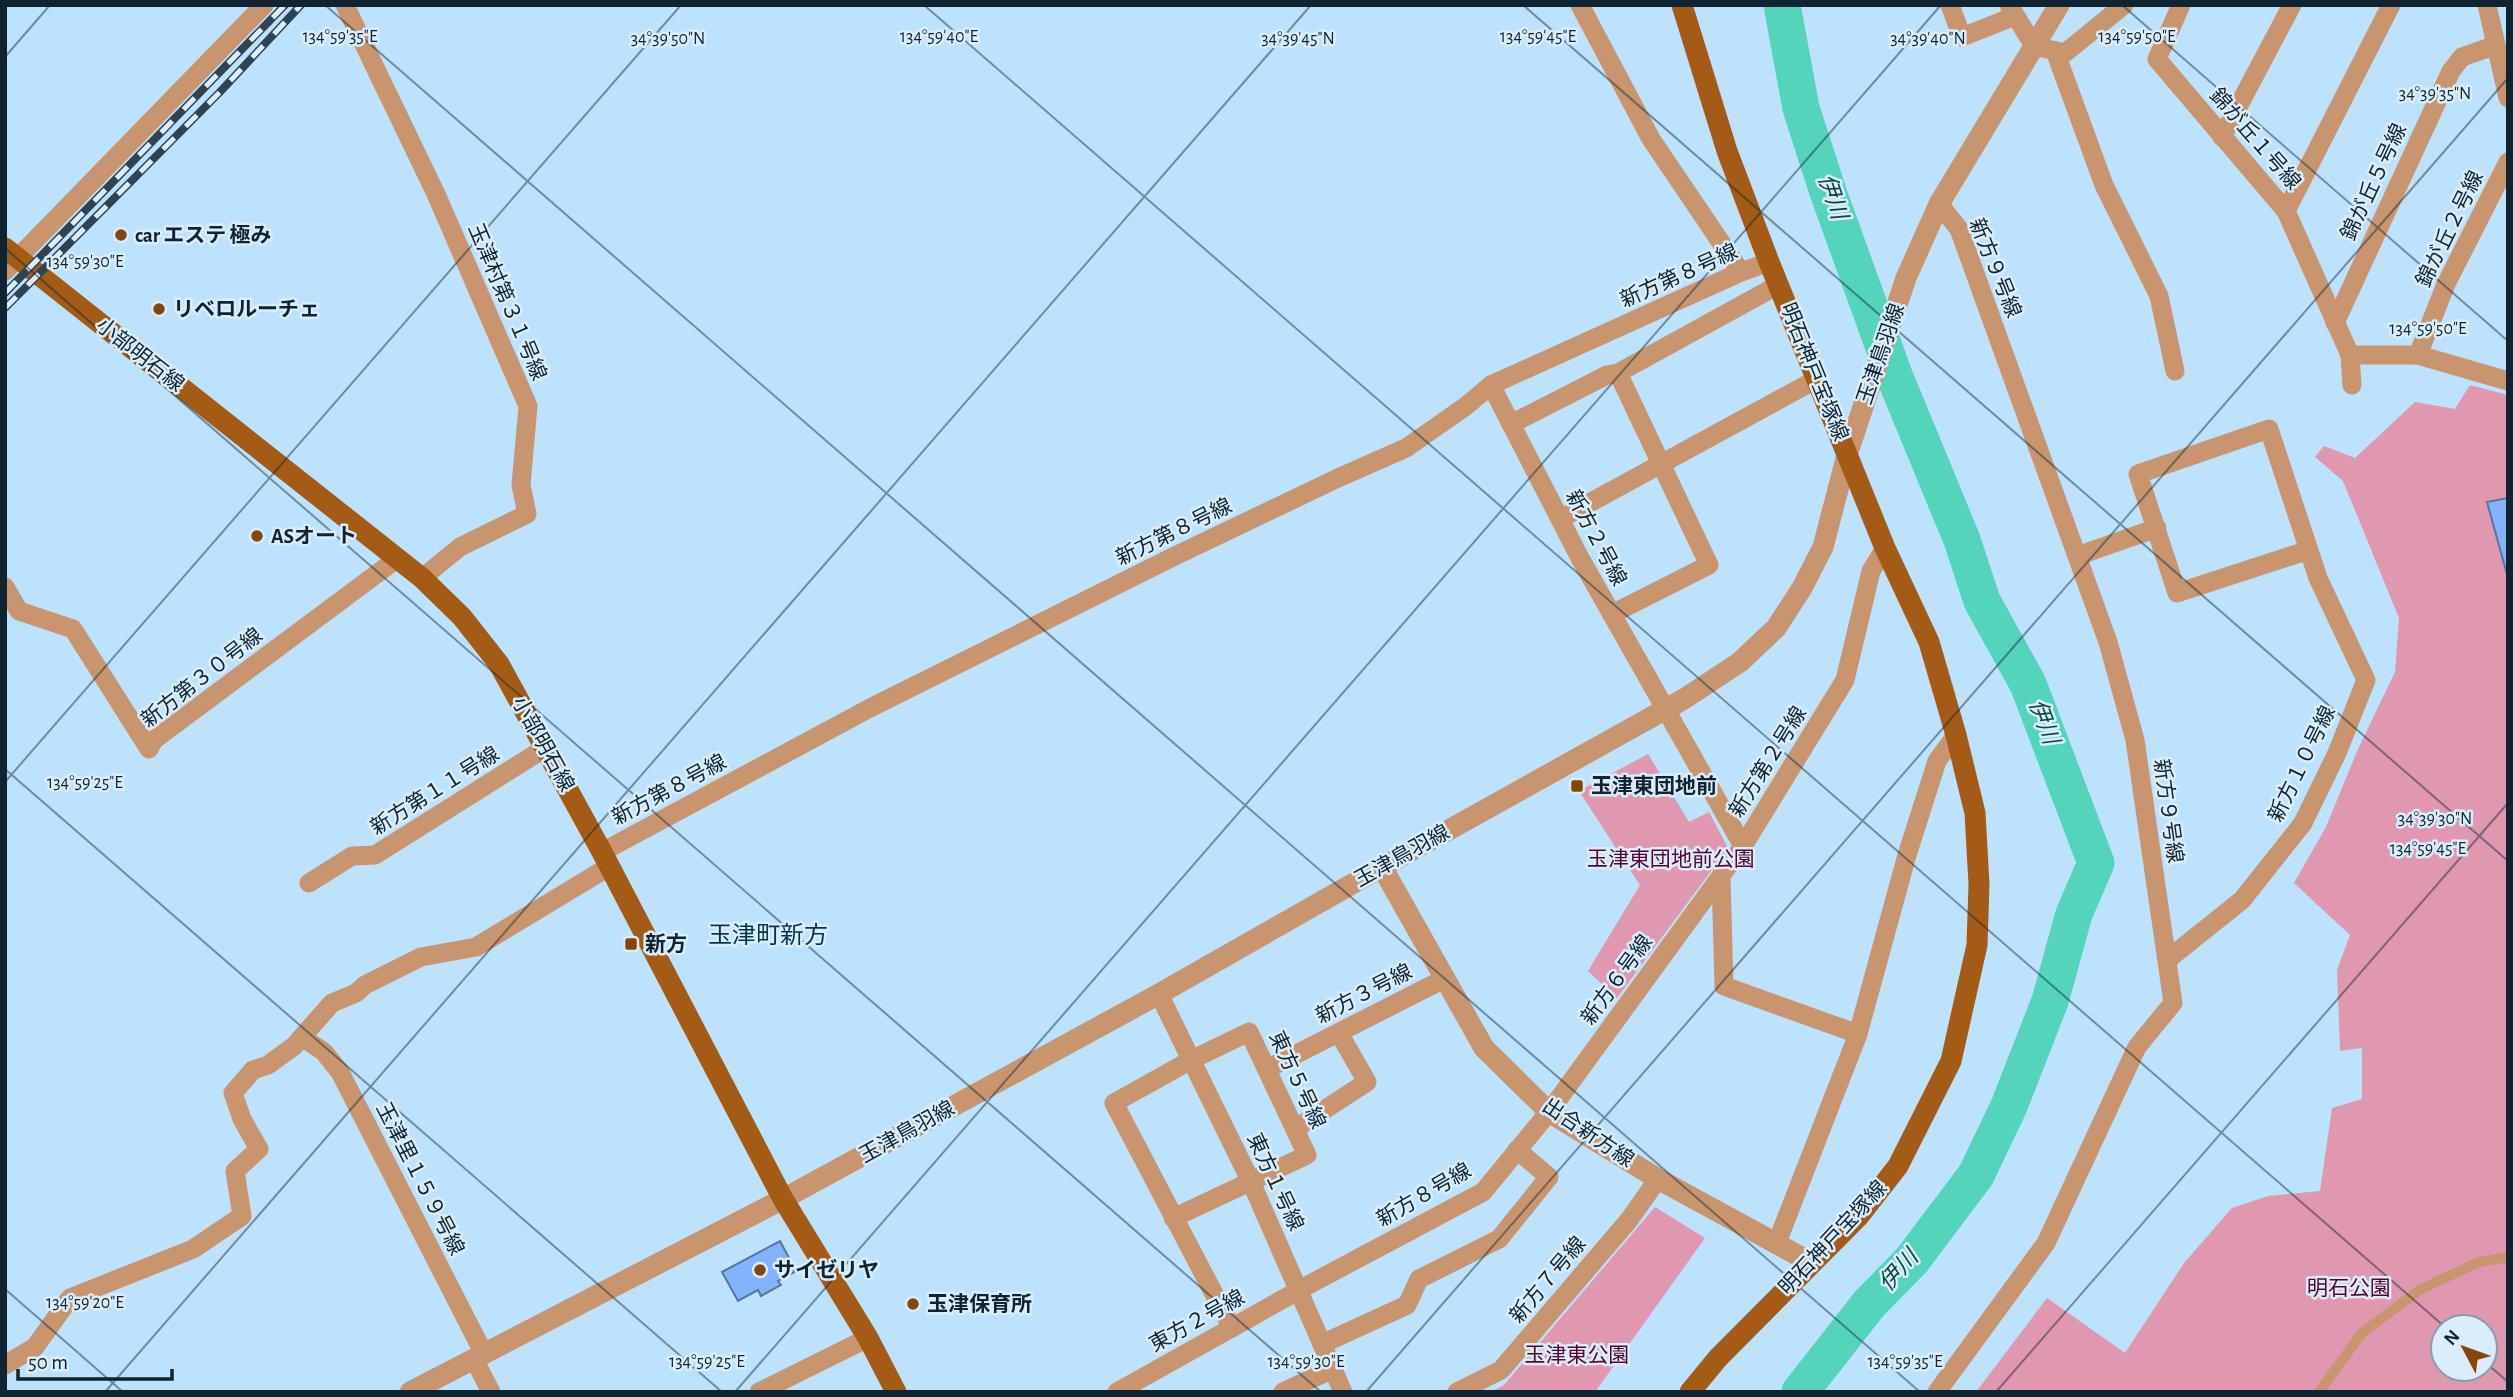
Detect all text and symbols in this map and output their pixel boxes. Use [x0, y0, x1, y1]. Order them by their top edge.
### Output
text: 134°59'35"E [302, 28, 378, 46]
text: 134°59'40"E [900, 28, 979, 46]
text: 134°59'45"E [1500, 28, 1577, 46]
text: 134°59'50"E [2098, 28, 2176, 46]
text: 34°39'50"N [631, 30, 705, 48]
text: 34°39'45"N [1261, 30, 1335, 48]
text: 34°39'40"N [1890, 30, 1966, 48]
street label: 錦が丘１号線 [2206, 84, 2305, 193]
text: 34°39'35"N [2399, 85, 2471, 103]
street label: 錦が丘５号線 [2337, 120, 2410, 244]
street label: 錦が丘２号線 [2412, 167, 2487, 290]
water label: 伊川 [1814, 171, 1853, 225]
street label: 新方９号線 [1966, 215, 2025, 321]
street label: 玉津村第３１号線 [465, 220, 550, 383]
place label: car エステ 極み [135, 224, 272, 246]
marker: car エステ 極み [113, 227, 129, 243]
street label: 新方第８号線 [1617, 240, 1741, 311]
text: 134°59'30"E [46, 253, 124, 271]
place label: リベロルーチェ [173, 299, 320, 320]
street label: 明石神戸宝塚線 [1777, 300, 1852, 444]
marker: リベロルーチェ [151, 301, 167, 317]
street label: 玉津鳥羽線 [1853, 301, 1908, 407]
street label: 小部明石線 [92, 314, 188, 396]
text: 134°59'50"E [2389, 320, 2467, 338]
street label: 新方２号線 [1562, 486, 1631, 589]
street label: 新方第８号線 [1112, 494, 1235, 569]
place label: ASオート [271, 526, 357, 547]
marker: ASオート [249, 528, 265, 544]
street label: 新方第３０号線 [137, 624, 266, 732]
street label: 小部明石線 [508, 693, 579, 795]
water label: 伊川 [2024, 696, 2065, 750]
street label: 新方第２号線 [1725, 702, 1810, 821]
street label: 新方１０号線 [2264, 702, 2339, 825]
street label: 新方第１１号線 [367, 742, 503, 839]
street label: 新方第８号線 [608, 750, 730, 829]
street label: 新方９号線 [2150, 757, 2187, 864]
text: 134°59'25"E [47, 774, 123, 792]
place label: 玉津東団地前 [1591, 774, 1717, 797]
marker: 玉津東団地前 [1569, 778, 1585, 794]
text: 34°39'30"N [2398, 810, 2472, 828]
street label: 玉津鳥羽線 [1351, 820, 1453, 891]
text: 134°59'45"E [2390, 840, 2467, 858]
park label: 玉津東団地前公園 [1587, 848, 1755, 870]
district label: 玉津町新方 [708, 922, 828, 948]
street label: 新方６号線 [1577, 931, 1656, 1029]
place label: 新方 [645, 933, 687, 955]
marker: 新方 [623, 936, 639, 952]
street label: 新方３号線 [1312, 960, 1416, 1027]
street label: 東方５号線 [1265, 1028, 1330, 1132]
street label: 出合新方線 [1539, 1094, 1638, 1171]
street label: 玉津鳥羽線 [856, 1096, 958, 1167]
street label: 玉津里１５９号線 [373, 1099, 468, 1259]
street label: 東方１号線 [1243, 1130, 1308, 1234]
street label: 新方８号線 [1373, 1159, 1475, 1230]
street label: 明石神戸宝塚線 [1774, 1176, 1891, 1299]
street label: 新方７号線 [1505, 1232, 1590, 1327]
water label: 伊川 [1874, 1243, 1925, 1296]
place label: サイゼリヤ [774, 1258, 879, 1281]
marker: サイゼリヤ [752, 1262, 768, 1278]
park label: 明石公園 [2307, 1278, 2391, 1299]
street label: 東方２号線 [1146, 1285, 1248, 1356]
place label: 玉津保育所 [927, 1293, 1032, 1315]
text: 134°59'20"E [46, 1294, 124, 1312]
marker: 玉津保育所 [905, 1296, 921, 1312]
north arrow [2429, 1313, 2499, 1383]
text: N [2441, 1327, 2464, 1349]
scale bar [18, 1338, 172, 1382]
park label: 玉津東公園 [1525, 1344, 1630, 1366]
text: 50 m [28, 1352, 68, 1373]
text: 134°59'25"E [669, 1353, 745, 1371]
text: 134°59'30"E [1267, 1353, 1345, 1371]
text: 134°59'35"E [1867, 1353, 1943, 1371]

